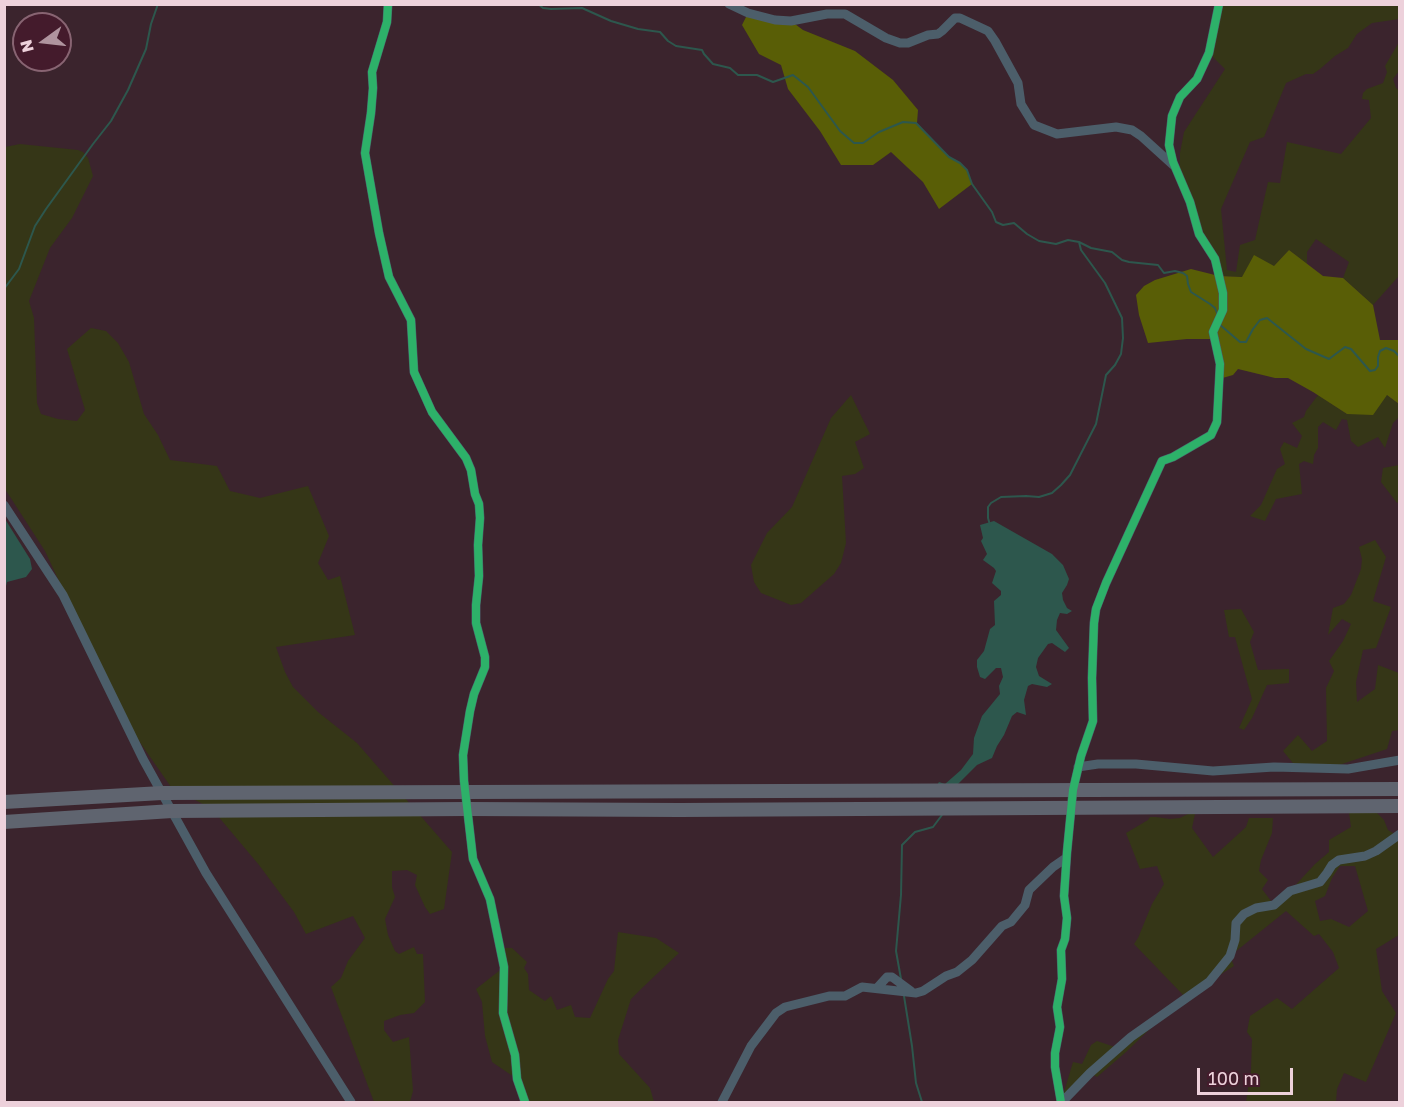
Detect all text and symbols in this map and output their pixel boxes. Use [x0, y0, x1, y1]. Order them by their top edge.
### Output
north arrow [12, 12, 72, 72]
text: N [15, 38, 38, 55]
scale bar [1200, 1056, 1296, 1094]
text: 100 m [1208, 1067, 1259, 1089]

